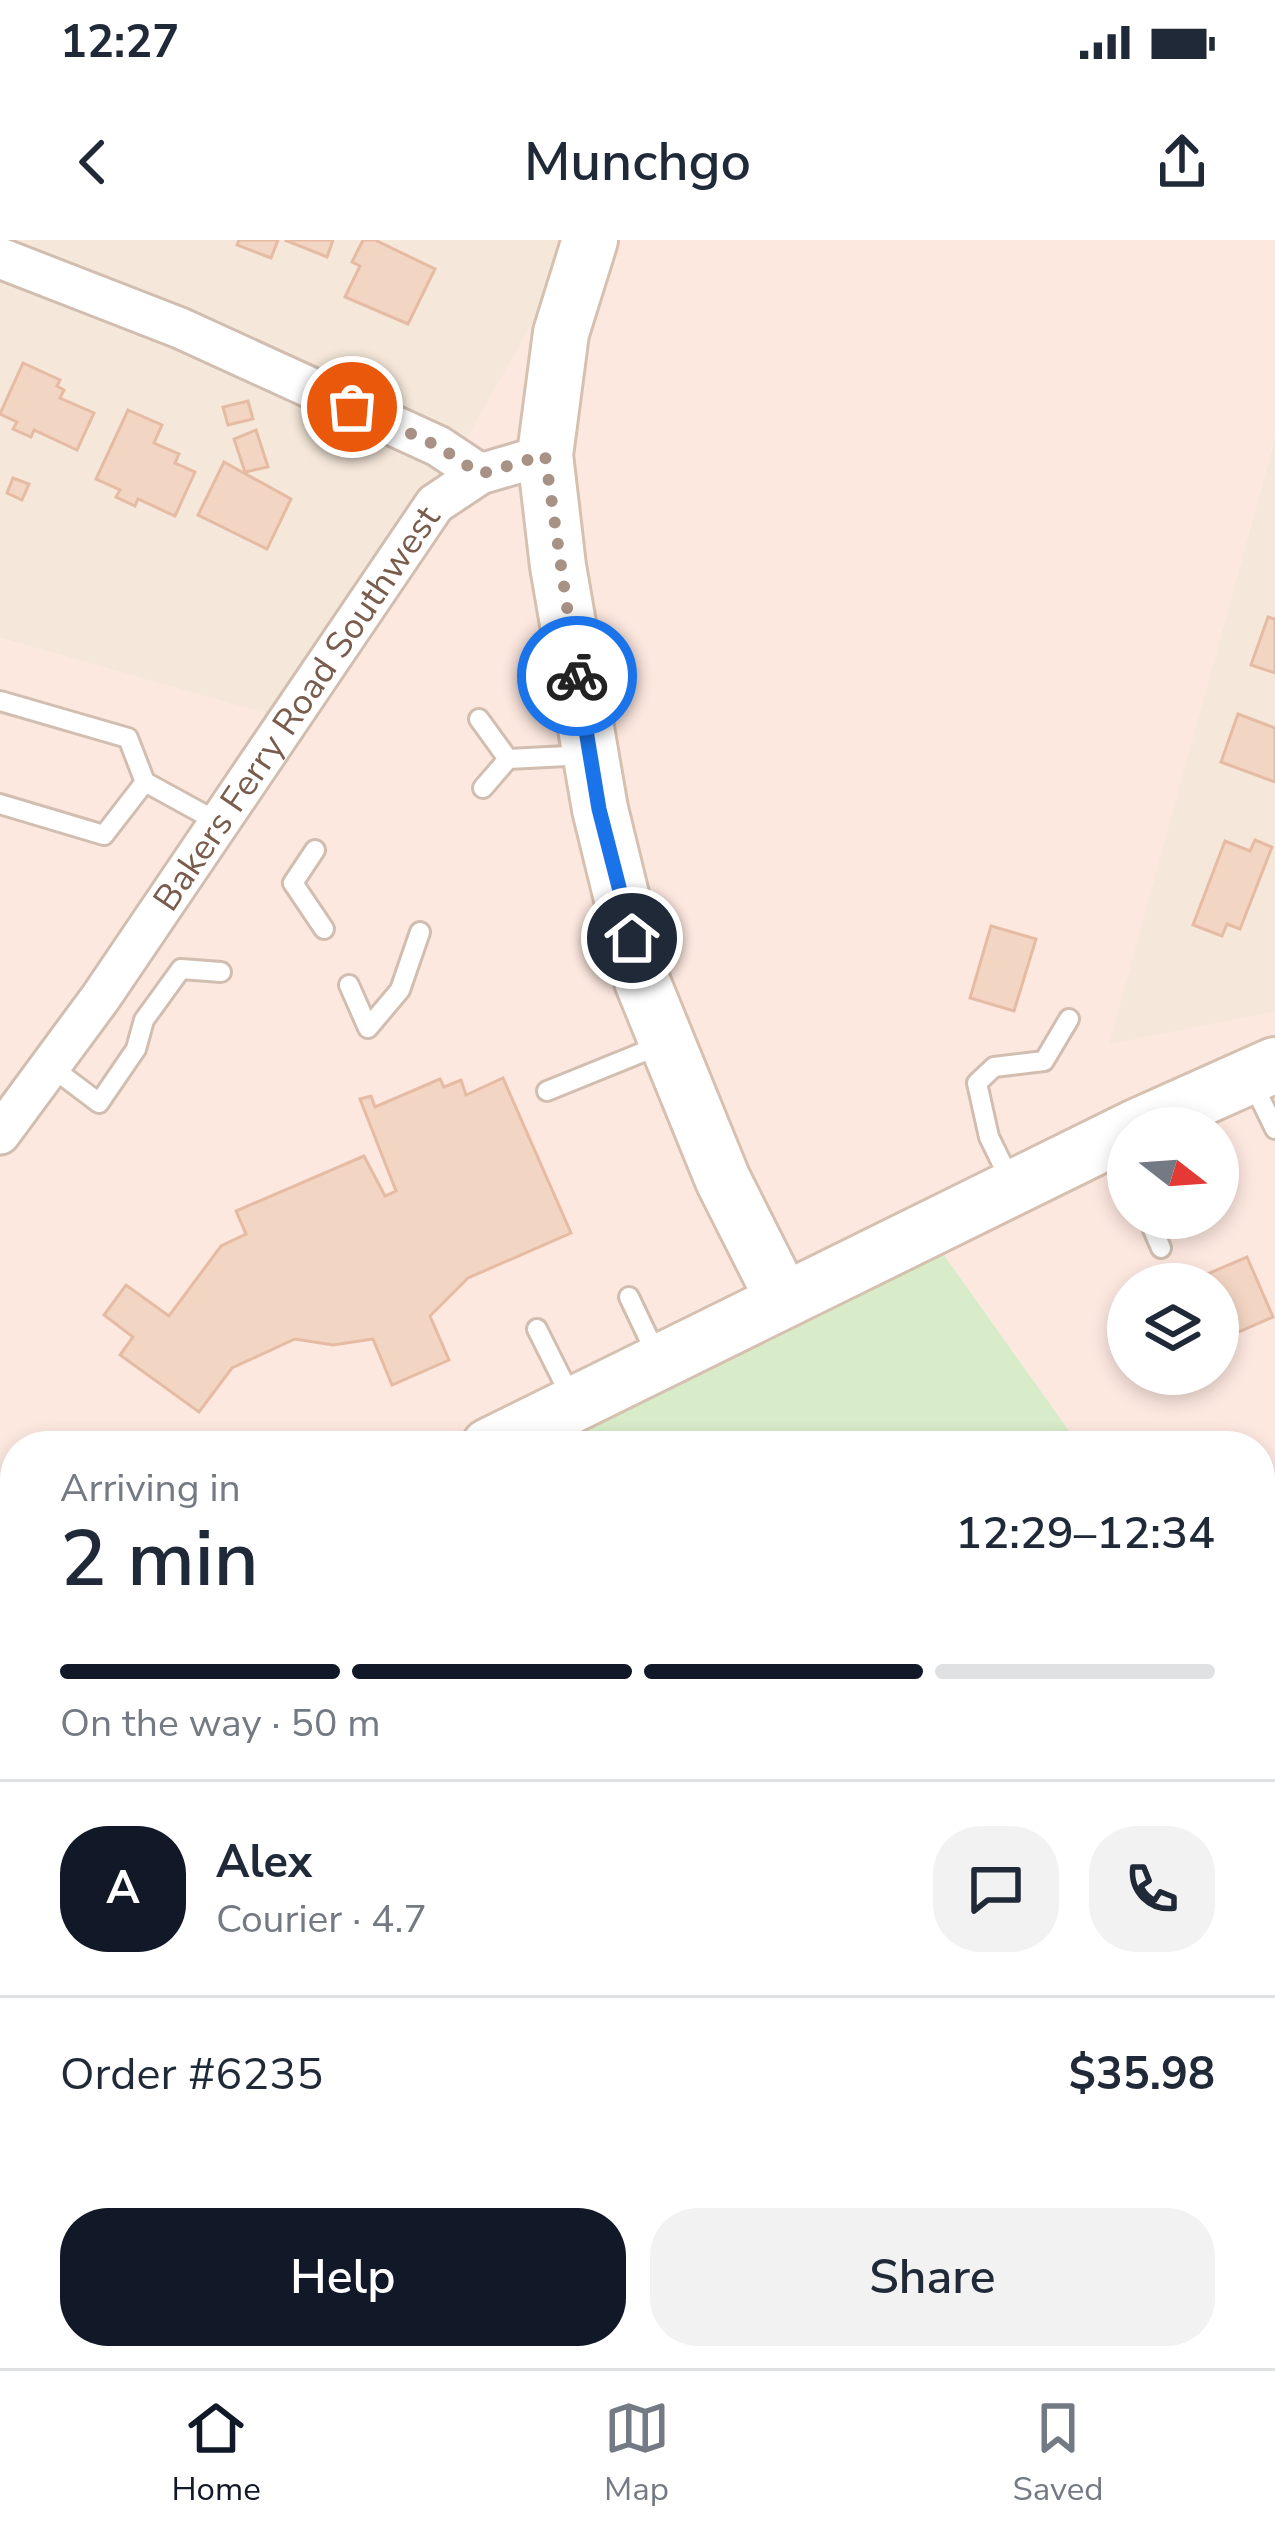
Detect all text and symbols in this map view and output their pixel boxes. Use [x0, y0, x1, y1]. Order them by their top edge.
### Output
text: 12:27 [60, 12, 179, 73]
text: Munchgo [524, 125, 751, 199]
icon: back [60, 129, 126, 195]
icon: share [1149, 129, 1215, 195]
pin [301, 356, 403, 458]
icon: bag [319, 374, 385, 440]
street label: Bakers Ferry Road Southwest [142, 496, 452, 920]
courier [517, 616, 637, 736]
icon: bike [544, 643, 610, 709]
pin [581, 887, 683, 989]
icon: home [599, 905, 665, 971]
north arrow [1107, 1107, 1239, 1239]
map controls [1107, 1107, 1239, 1395]
button: layers [1107, 1263, 1239, 1395]
text: Arriving in [60, 1462, 241, 1515]
text: 12:29–12:34 [955, 1503, 1215, 1564]
text: 2 min [60, 1506, 259, 1613]
text: On the way · 50 m [60, 1697, 381, 1750]
button: chat [933, 1826, 1059, 1952]
button: phone [1089, 1826, 1215, 1952]
text: Alex [216, 1832, 312, 1893]
text: A [106, 1858, 140, 1919]
text: Courier · 4.7 [216, 1893, 427, 1946]
text: Order #6235 [60, 2044, 323, 2105]
text: $35.98 [1069, 2044, 1215, 2105]
button: Help [60, 2208, 626, 2346]
button: Share [650, 2208, 1215, 2346]
tab: Home [171, 2395, 261, 2512]
tab: Map [604, 2395, 670, 2512]
tab: Saved [1012, 2395, 1104, 2512]

